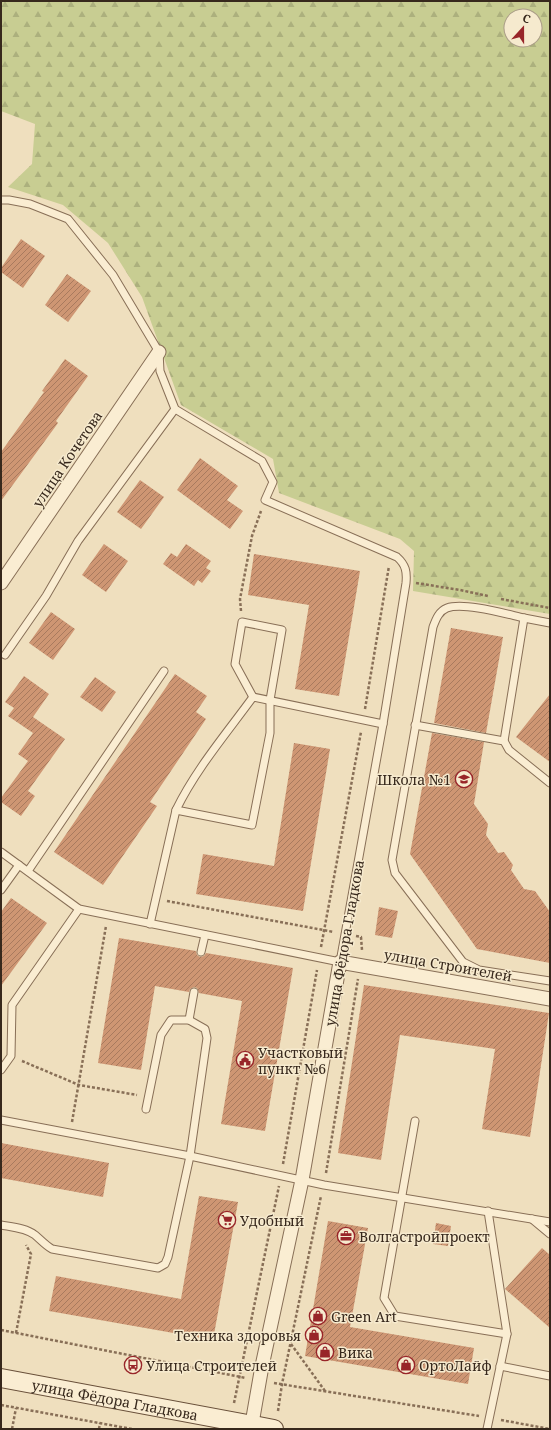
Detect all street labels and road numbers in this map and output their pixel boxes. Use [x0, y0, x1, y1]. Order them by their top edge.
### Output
street label: улица Кочетова [28, 407, 106, 511]
street label: улица Фёдора Гладкова [320, 858, 368, 1028]
street label: улица Строителей [382, 944, 514, 986]
street label: улица Фёдора Гладкова [30, 1374, 200, 1424]

